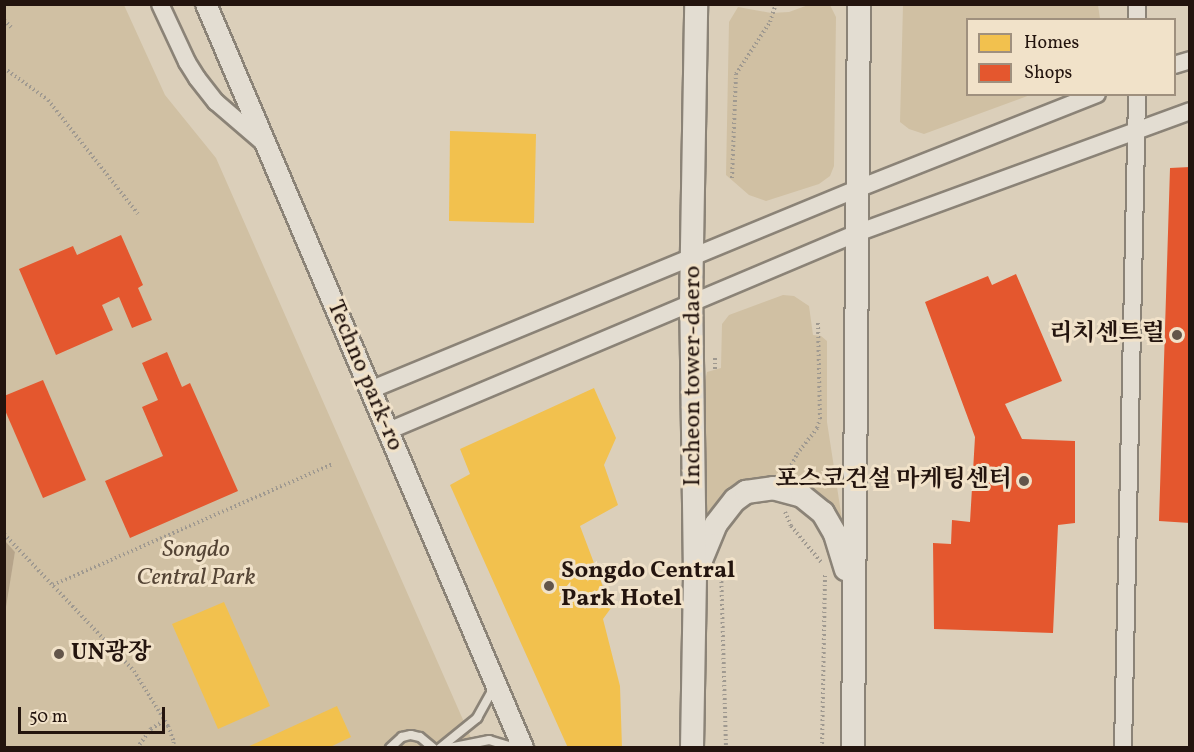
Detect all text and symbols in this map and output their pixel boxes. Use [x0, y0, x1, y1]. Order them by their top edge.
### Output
legend [966, 18, 1176, 96]
text: Homes [1024, 31, 1079, 56]
text: Shops [1024, 61, 1072, 86]
street label: Incheon tower-daero [680, 266, 708, 486]
street label: Techno park-ro [319, 296, 409, 456]
place label: 리치센트럴 [1049, 321, 1165, 349]
marker: 리치센트럴 [1170, 328, 1184, 342]
place label: 포스코건설 마케팅센터 [775, 467, 1012, 495]
marker: 포스코건설 마케팅센터 [1017, 474, 1031, 488]
park label: Songdo Central Park [136, 537, 256, 593]
place label: Songdo Central Park Hotel [561, 558, 735, 614]
marker: Songdo Central Park Hotel [542, 579, 556, 593]
place label: UN광장 [71, 640, 151, 668]
marker: UN광장 [52, 647, 66, 661]
scale bar [21, 695, 168, 733]
text: 50 m [29, 705, 68, 730]

